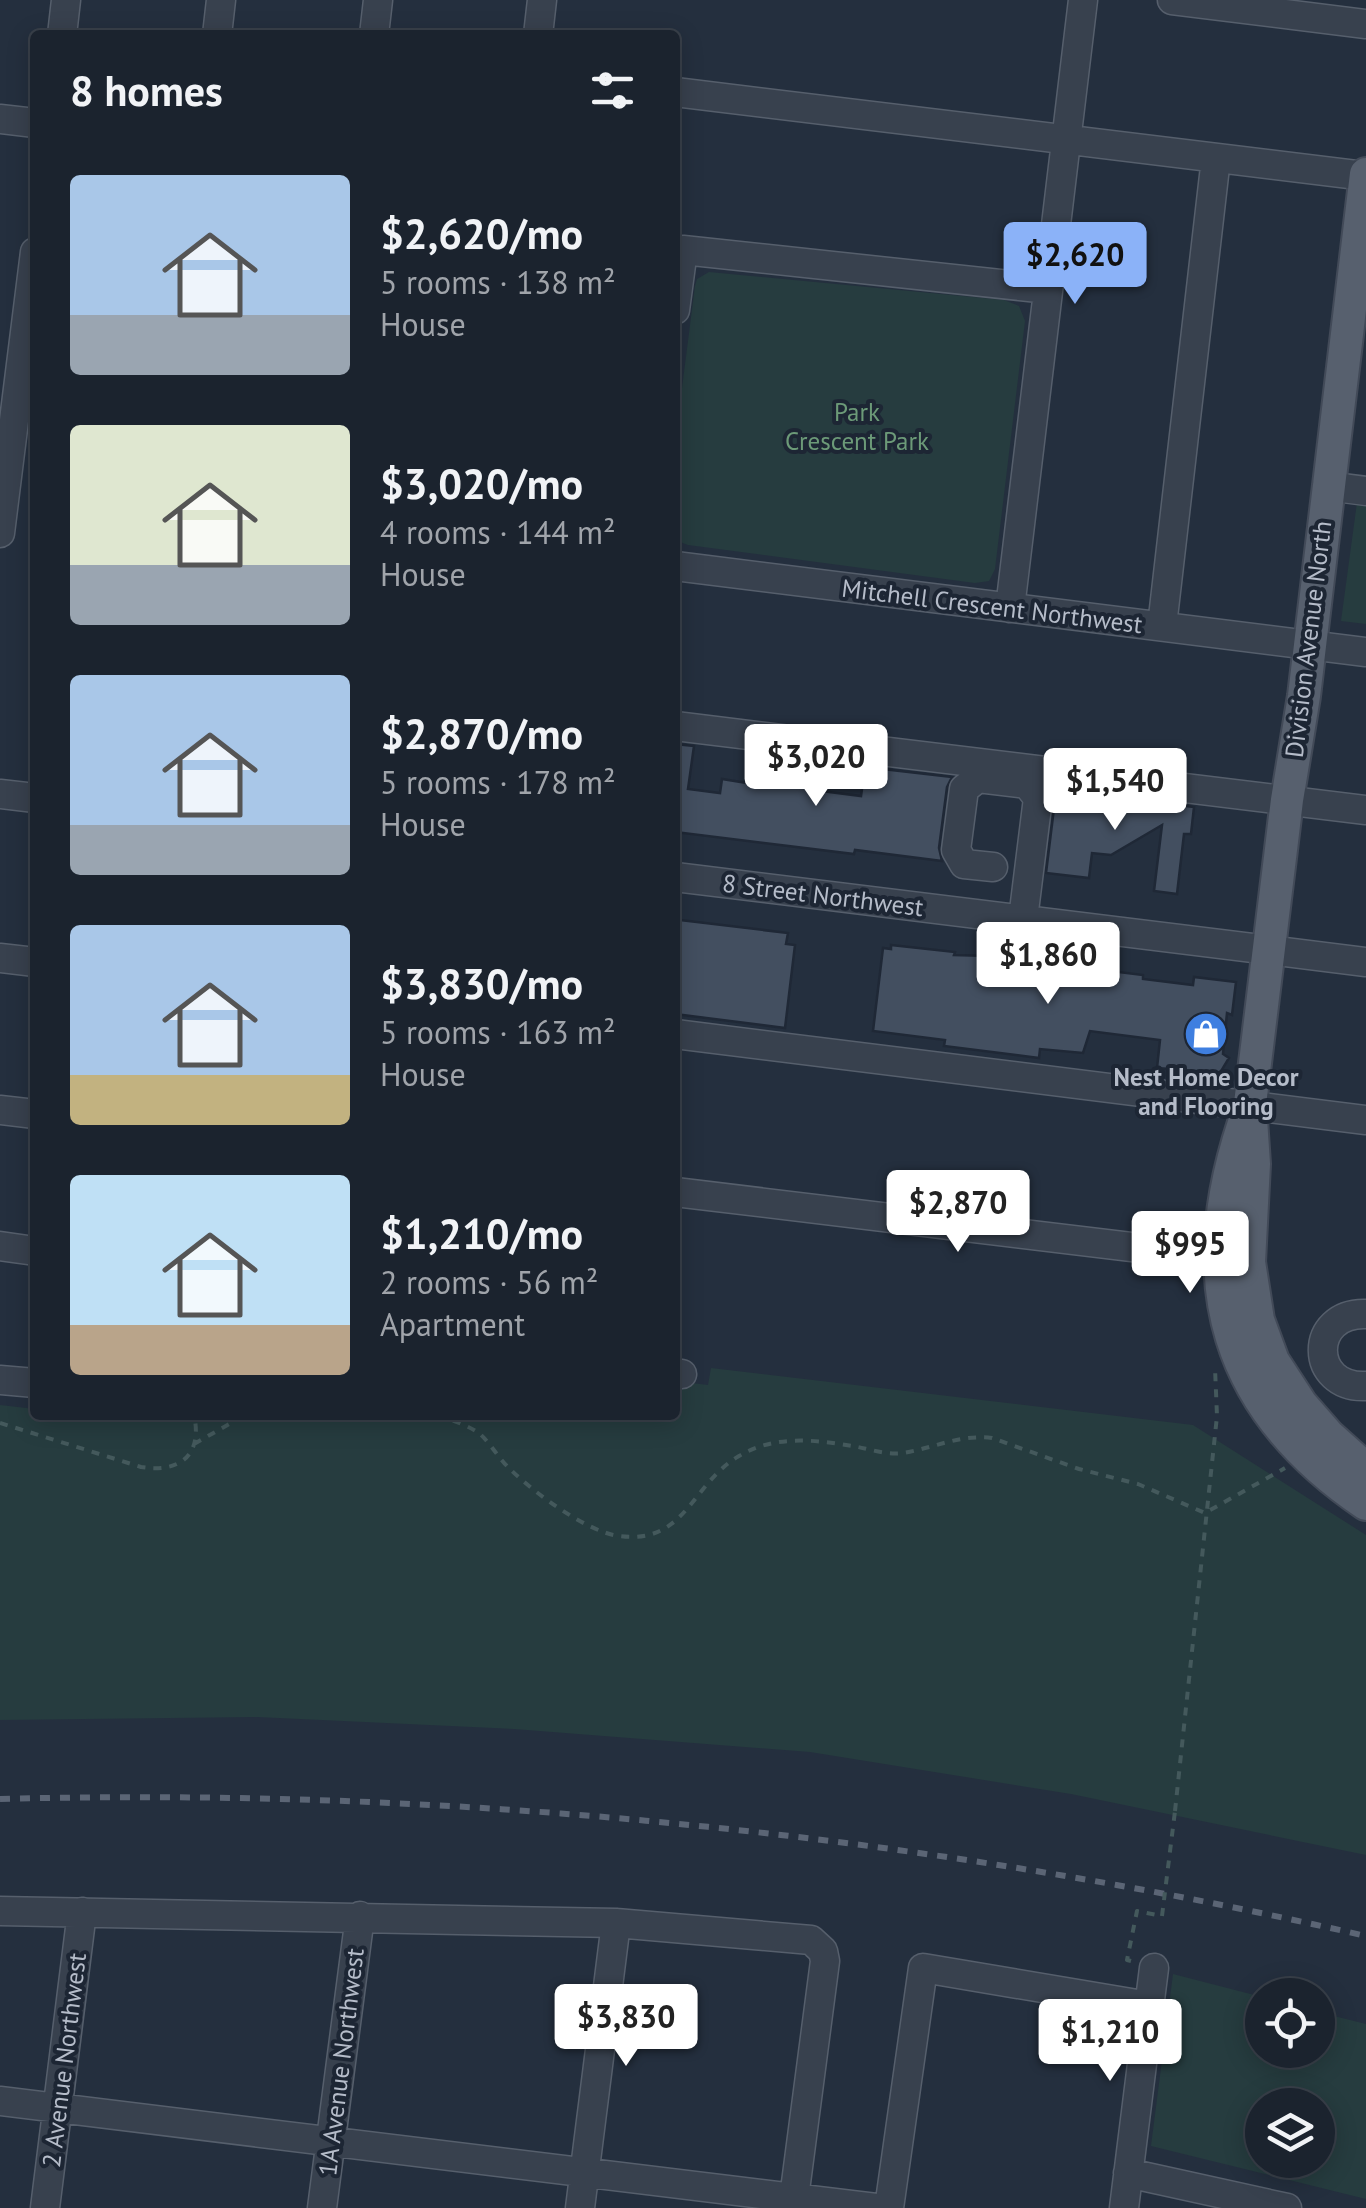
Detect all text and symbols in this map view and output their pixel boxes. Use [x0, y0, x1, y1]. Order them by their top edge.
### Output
text: 8 homes [70, 63, 223, 118]
icon: filters [585, 63, 640, 118]
text: $2,620/mo [380, 206, 583, 261]
icon: home [150, 215, 270, 335]
pin: $2,620 [994, 222, 1156, 307]
text: $2,620 [1026, 233, 1124, 275]
text: 5 rooms · 138 m² [380, 261, 616, 303]
text: House [380, 303, 466, 345]
park label: Park Crescent Park [785, 396, 929, 457]
text: $3,020/mo [380, 456, 583, 511]
icon: home [150, 465, 270, 585]
text: 4 rooms · 144 m² [380, 511, 616, 553]
street label: Division Avenue North [1278, 519, 1338, 759]
text: House [380, 553, 466, 595]
street label: Mitchell Crescent Northwest [840, 572, 1145, 640]
text: $2,870/mo [380, 706, 583, 761]
icon: home [150, 715, 270, 835]
pin: $3,020 [735, 724, 897, 809]
text: $3,020 [767, 735, 865, 777]
pin: $1,540 [1034, 748, 1196, 833]
text: $1,540 [1066, 759, 1164, 801]
text: 5 rooms · 178 m² [380, 761, 616, 803]
text: House [380, 803, 466, 845]
street label: 8 Street Northwest [721, 867, 926, 923]
pin: $1,860 [967, 922, 1129, 1007]
text: $1,860 [999, 933, 1097, 975]
text: $3,830/mo [380, 956, 583, 1011]
icon: home [150, 965, 270, 1085]
text: 5 rooms · 163 m² [380, 1011, 616, 1053]
shop icon: Nest Home Decor and Flooring [1183, 1011, 1229, 1057]
text: House [380, 1053, 466, 1095]
place label: Nest Home Decor and Flooring [1114, 1061, 1299, 1122]
pin: $2,870 [877, 1170, 1039, 1255]
text: $2,870 [909, 1181, 1007, 1223]
text: $1,210/mo [380, 1206, 583, 1261]
pin: $995 [1131, 1211, 1249, 1296]
icon: home [150, 1215, 270, 1335]
text: $995 [1154, 1222, 1226, 1264]
text: 2 rooms · 56 m² [380, 1261, 598, 1303]
text: Apartment [380, 1303, 525, 1345]
street label: 1A Avenue Northwest [311, 1946, 371, 2178]
street label: 2 Avenue Northwest [35, 1951, 93, 2169]
map controls [1245, 1978, 1335, 2178]
button: locate [1245, 1978, 1335, 2068]
pin: $3,830 [545, 1984, 707, 2069]
text: $3,830 [577, 1995, 675, 2037]
pin: $1,210 [1029, 1999, 1191, 2084]
text: $1,210 [1061, 2010, 1159, 2052]
button: layers [1245, 2088, 1335, 2178]

